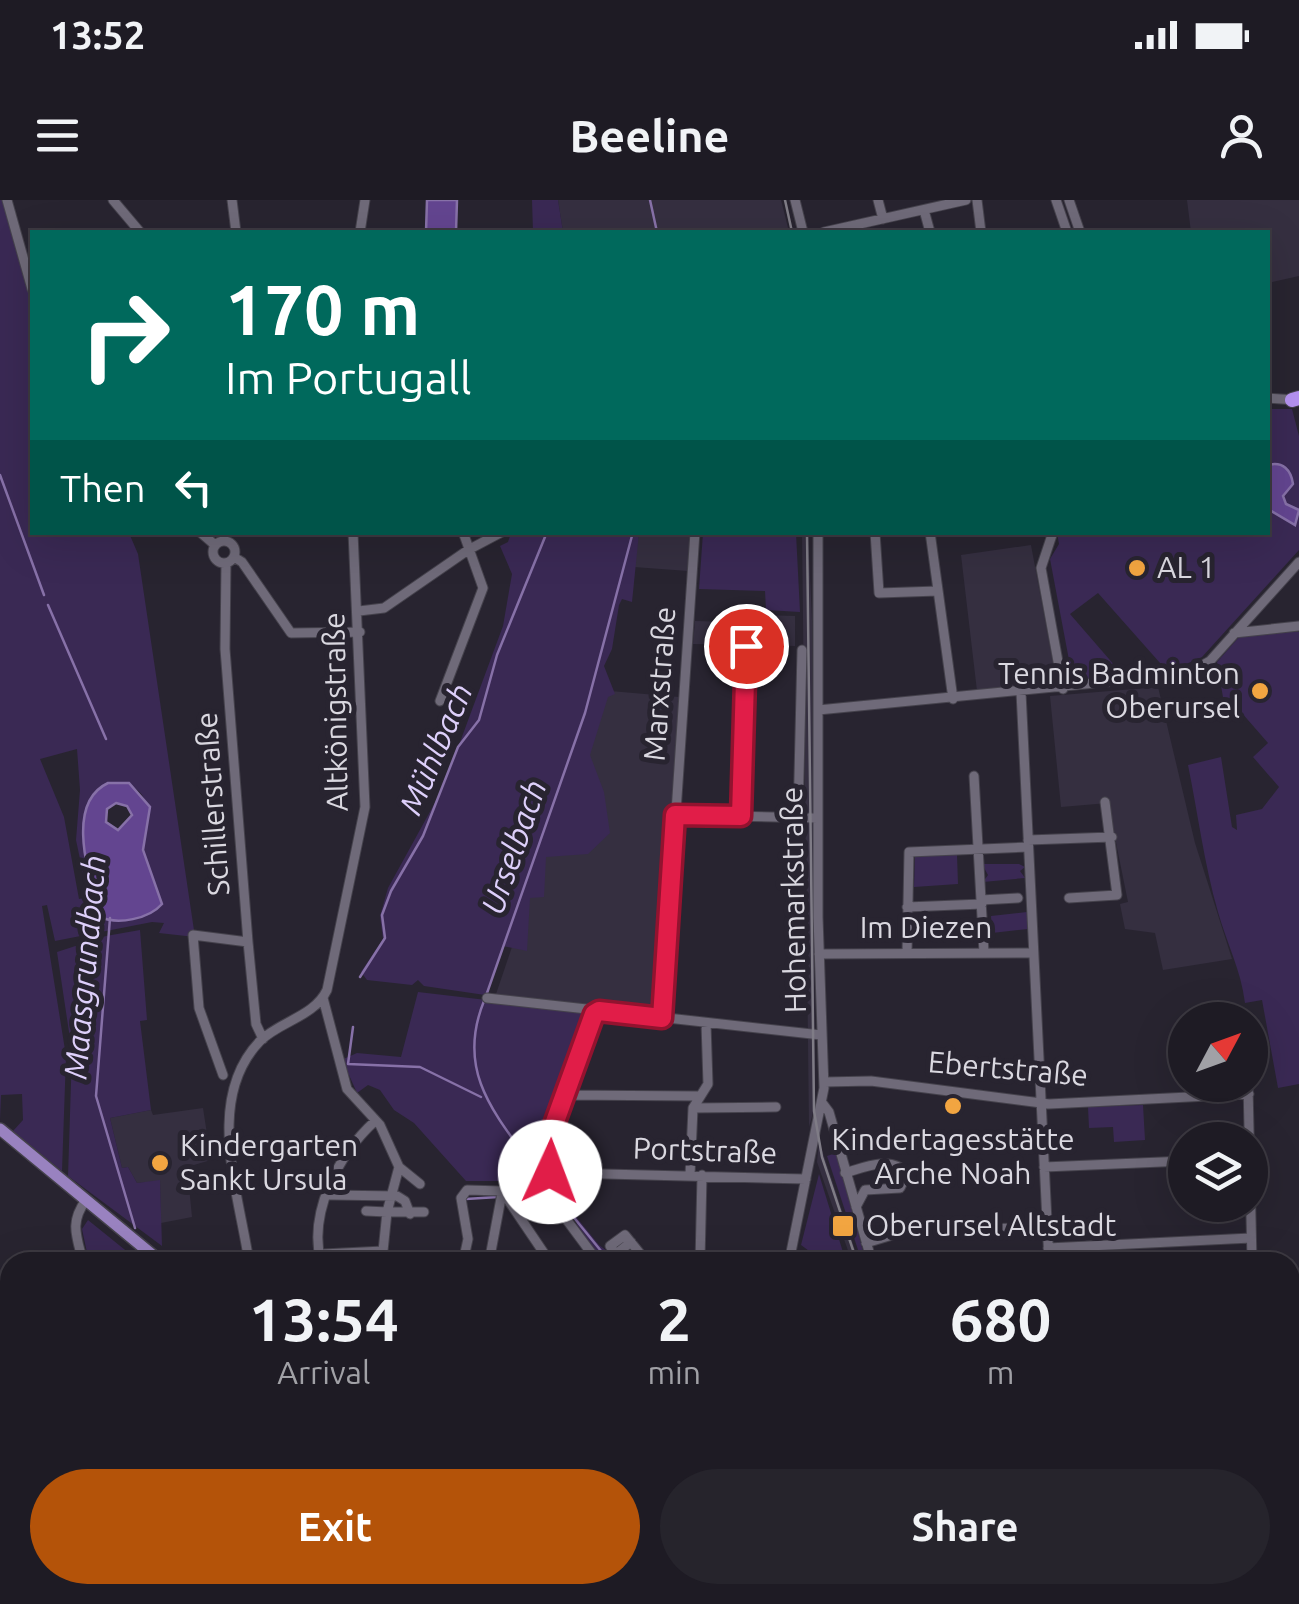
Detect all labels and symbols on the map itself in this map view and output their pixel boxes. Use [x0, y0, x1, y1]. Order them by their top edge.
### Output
place label: AL 1 [1157, 550, 1216, 584]
marker: AL 1 [1126, 557, 1148, 579]
pin [704, 604, 789, 689]
street label: Marxstraße [637, 606, 681, 762]
street label: Altkönigstraße [316, 612, 354, 812]
place label: Tennis Badminton Oberursel [998, 656, 1240, 724]
water label: Mühlbach [391, 678, 479, 819]
marker: Tennis Badminton Oberursel [1249, 680, 1271, 702]
street label: Schillerstraße [189, 711, 235, 897]
water label: Urselbach [473, 775, 553, 918]
street label: Hohemarkstraße [774, 787, 812, 1013]
water label: Maasgrundbach [56, 853, 112, 1081]
street label: Im Diezen [860, 910, 992, 944]
north arrow [1168, 1002, 1268, 1102]
street label: Ebertstraße [927, 1044, 1089, 1092]
marker: Kindertagesstätte Arche Noah [942, 1095, 964, 1117]
position arrow [498, 1120, 602, 1224]
place label: Kindertagesstätte Arche Noah [832, 1122, 1075, 1190]
place label: Kindergarten Sankt Ursula [180, 1128, 358, 1196]
street label: Portstraße [632, 1130, 778, 1170]
marker: Kindergarten Sankt Ursula [149, 1152, 171, 1174]
place label: Oberursel Altstadt [866, 1208, 1116, 1242]
marker: Oberursel Altstadt [830, 1213, 856, 1239]

